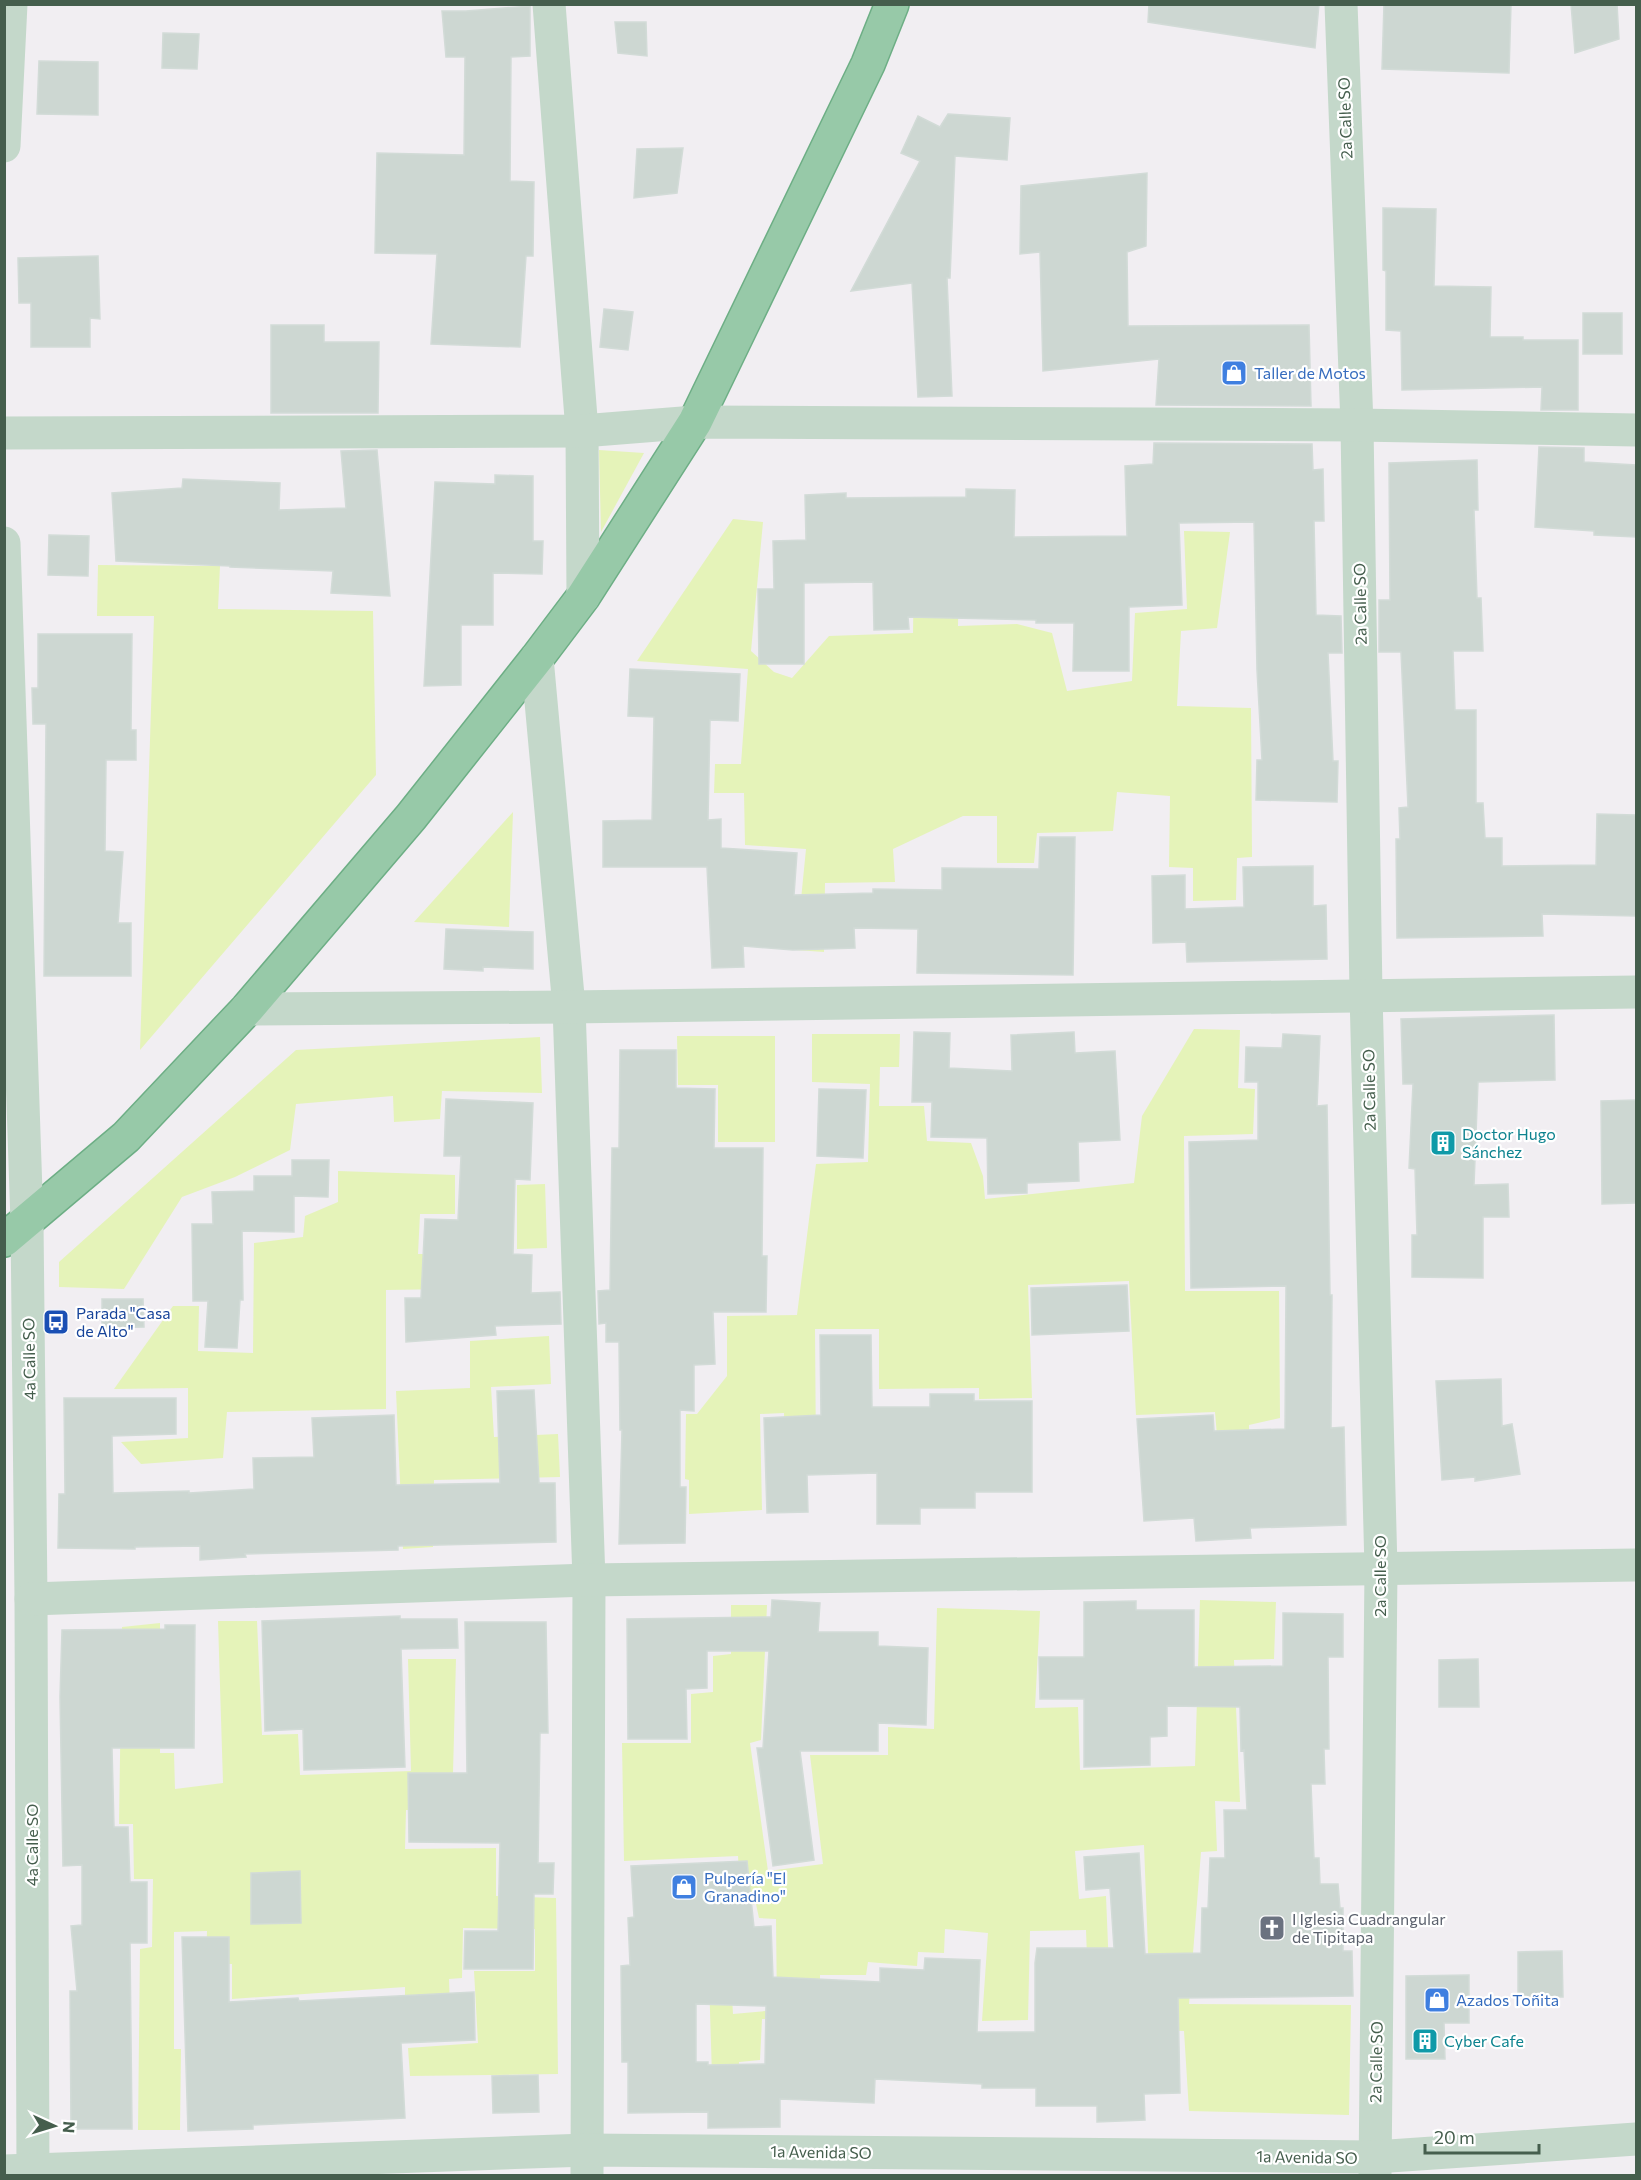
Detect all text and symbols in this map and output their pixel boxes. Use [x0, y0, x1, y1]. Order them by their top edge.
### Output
street label: 2a Calle SO [1334, 77, 1355, 159]
shop icon: Taller de Motos [1219, 358, 1249, 388]
place label: Taller de Motos [1254, 363, 1366, 382]
street label: 2a Calle SO [1349, 563, 1370, 645]
street label: 2a Calle SO [1358, 1049, 1379, 1131]
place label: Doctor Hugo Sánchez [1462, 1124, 1556, 1161]
building icon: Doctor Hugo Sánchez [1428, 1128, 1458, 1158]
place label: Parada "Casa de Alto" [76, 1303, 171, 1340]
bus stop icon: Parada "Casa de Alto" [41, 1307, 71, 1337]
street label: 4a Calle SO [18, 1318, 39, 1400]
street label: 2a Calle SO [1370, 1535, 1389, 1617]
street label: 4a Calle SO [22, 1804, 41, 1886]
place label: Pulpería "El Granadino" [704, 1868, 786, 1905]
shop icon: Pulpería "El Granadino" [669, 1872, 699, 1902]
place label: I Iglesia Cuadrangular de Tipitapa [1292, 1909, 1446, 1946]
church icon: I Iglesia Cuadrangular de Tipitapa [1257, 1913, 1287, 1943]
shop icon: Azados Toñita [1422, 1985, 1452, 2015]
place label: Azados Toñita [1456, 1990, 1559, 2009]
street label: 2a Calle SO [1365, 2021, 1386, 2103]
building icon: Cyber Cafe [1410, 2026, 1440, 2056]
place label: Cyber Cafe [1444, 2031, 1524, 2050]
north arrow [24, 2096, 84, 2156]
scale bar [1425, 2117, 1539, 2155]
text: N [60, 2120, 79, 2134]
text: 20 m [1434, 2126, 1475, 2148]
street label: 1a Avenida SO [770, 2141, 872, 2162]
street label: 1a Avenida SO [1256, 2146, 1358, 2167]

